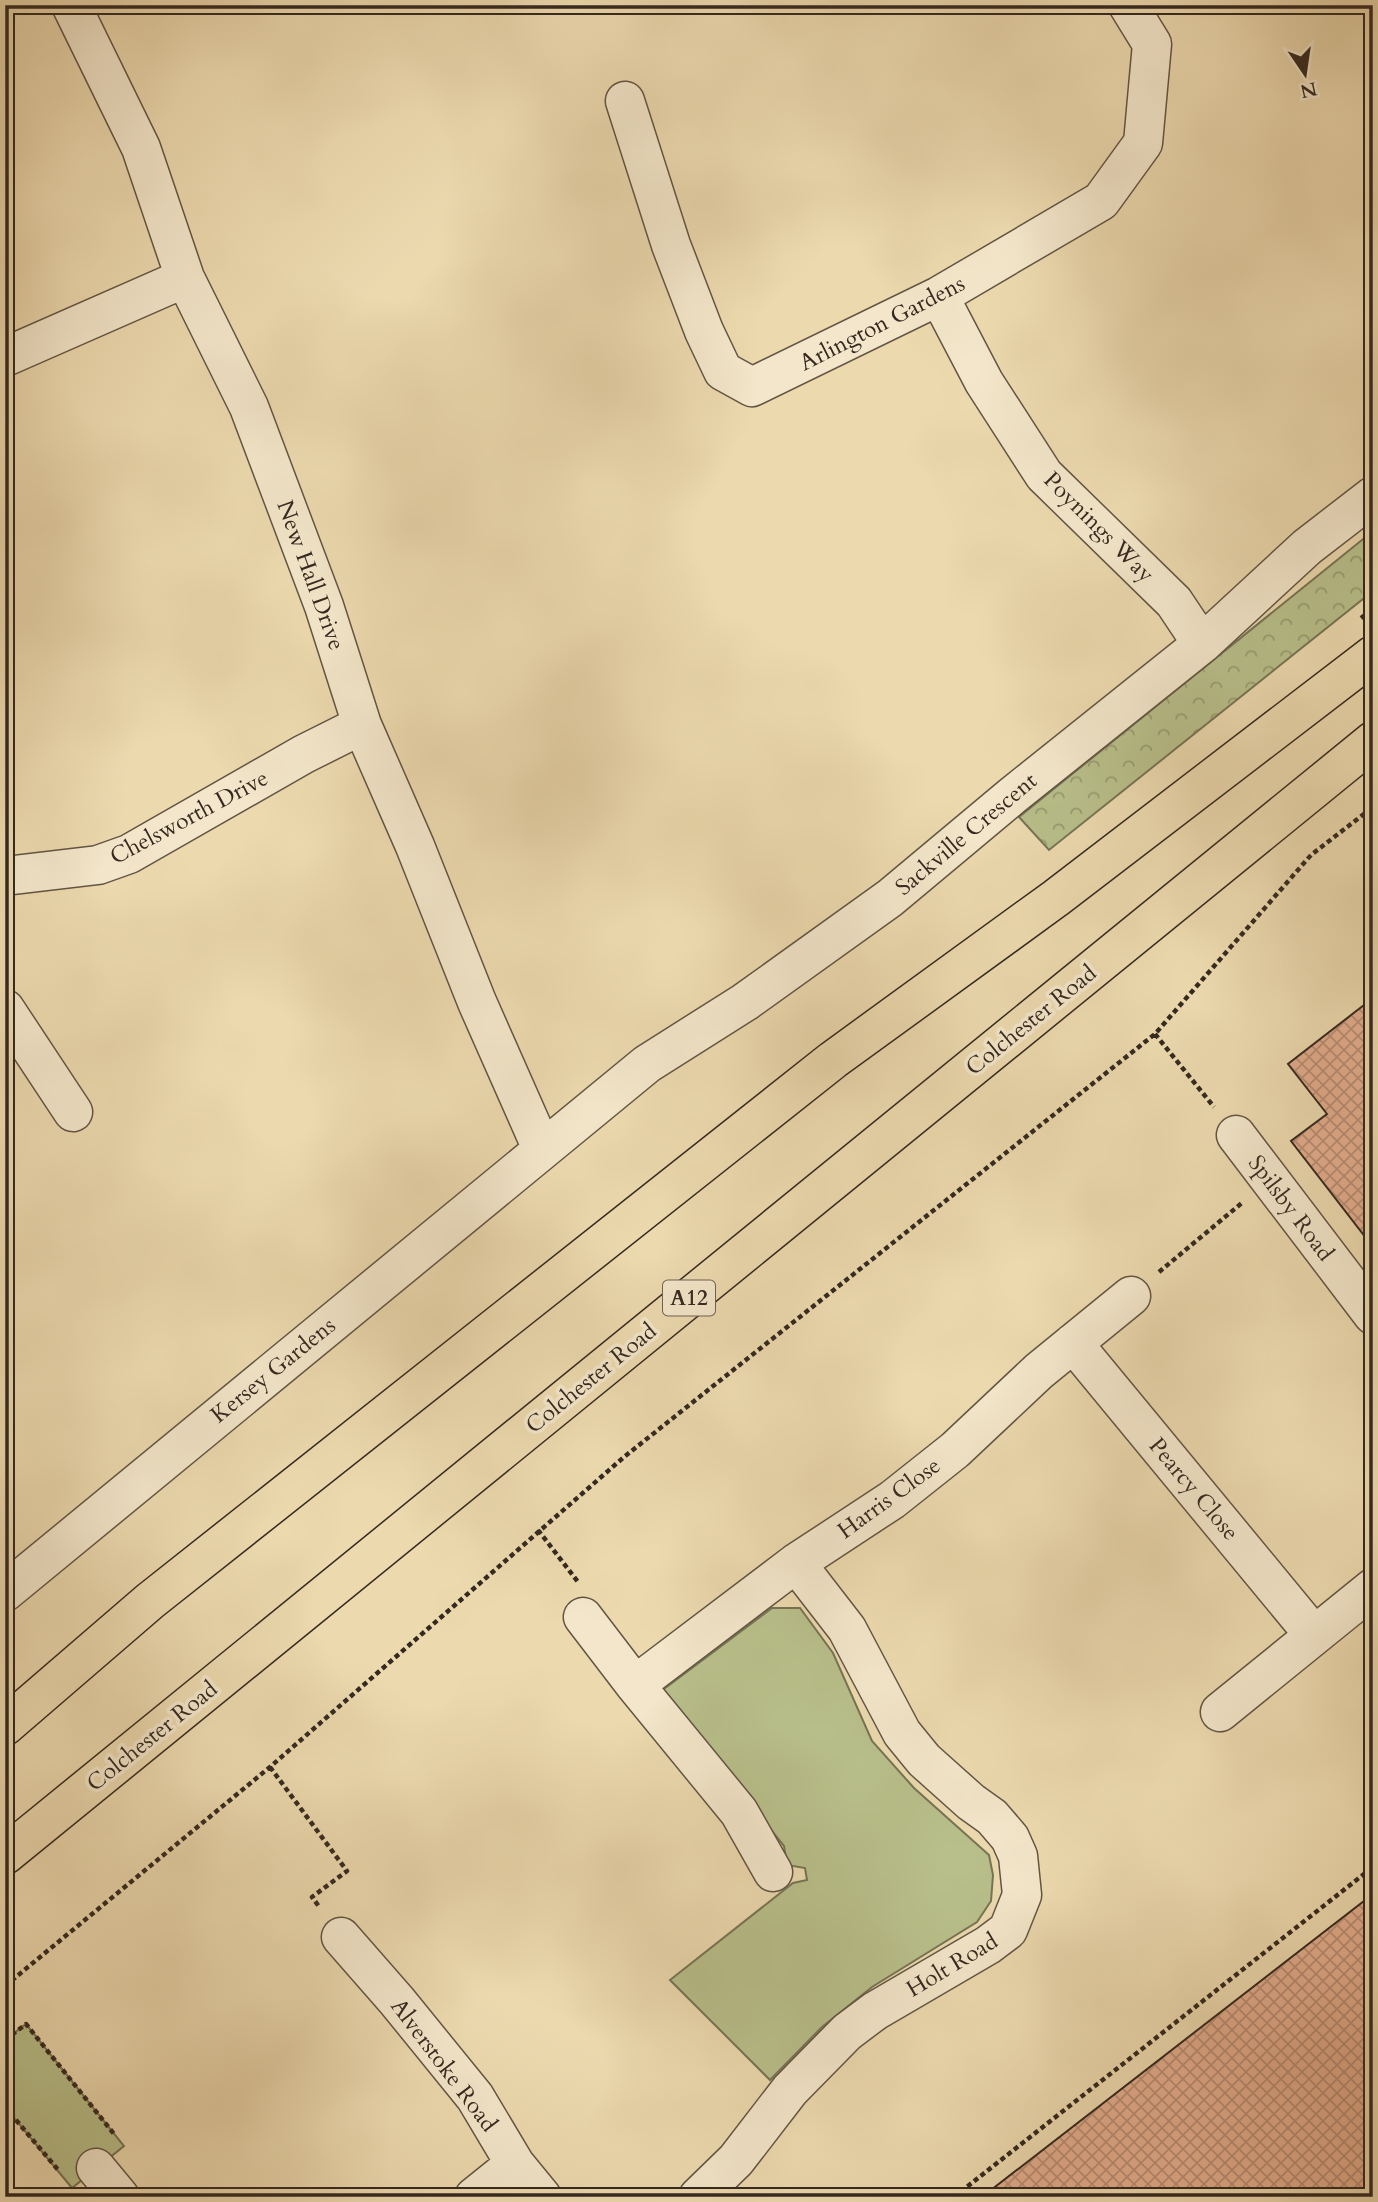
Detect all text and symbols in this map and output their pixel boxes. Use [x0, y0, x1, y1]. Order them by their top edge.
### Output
north arrow [1270, 38, 1340, 108]
text: N [1297, 75, 1320, 104]
street label: Arlington Gardens [794, 268, 970, 378]
street label: Poynings Way [1037, 465, 1161, 589]
street label: New Hall Drive [270, 496, 352, 654]
street label: Chelsworth Drive [104, 762, 274, 872]
street label: Sackville Crescent [889, 766, 1043, 902]
street label: Colchester Road [959, 957, 1103, 1082]
street label: Spilsby Road [1241, 1149, 1341, 1268]
road number: A12 [663, 1280, 715, 1316]
street label: Kersey Gardens [204, 1310, 342, 1430]
street label: Colchester Road [519, 1315, 663, 1440]
street label: Pearcy Close [1142, 1431, 1246, 1547]
street label: Harris Close [831, 1450, 947, 1546]
street label: Colchester Road [80, 1673, 224, 1798]
street label: Holt Road [901, 1925, 1004, 2004]
street label: Alverstoke Road [384, 1992, 505, 2139]

